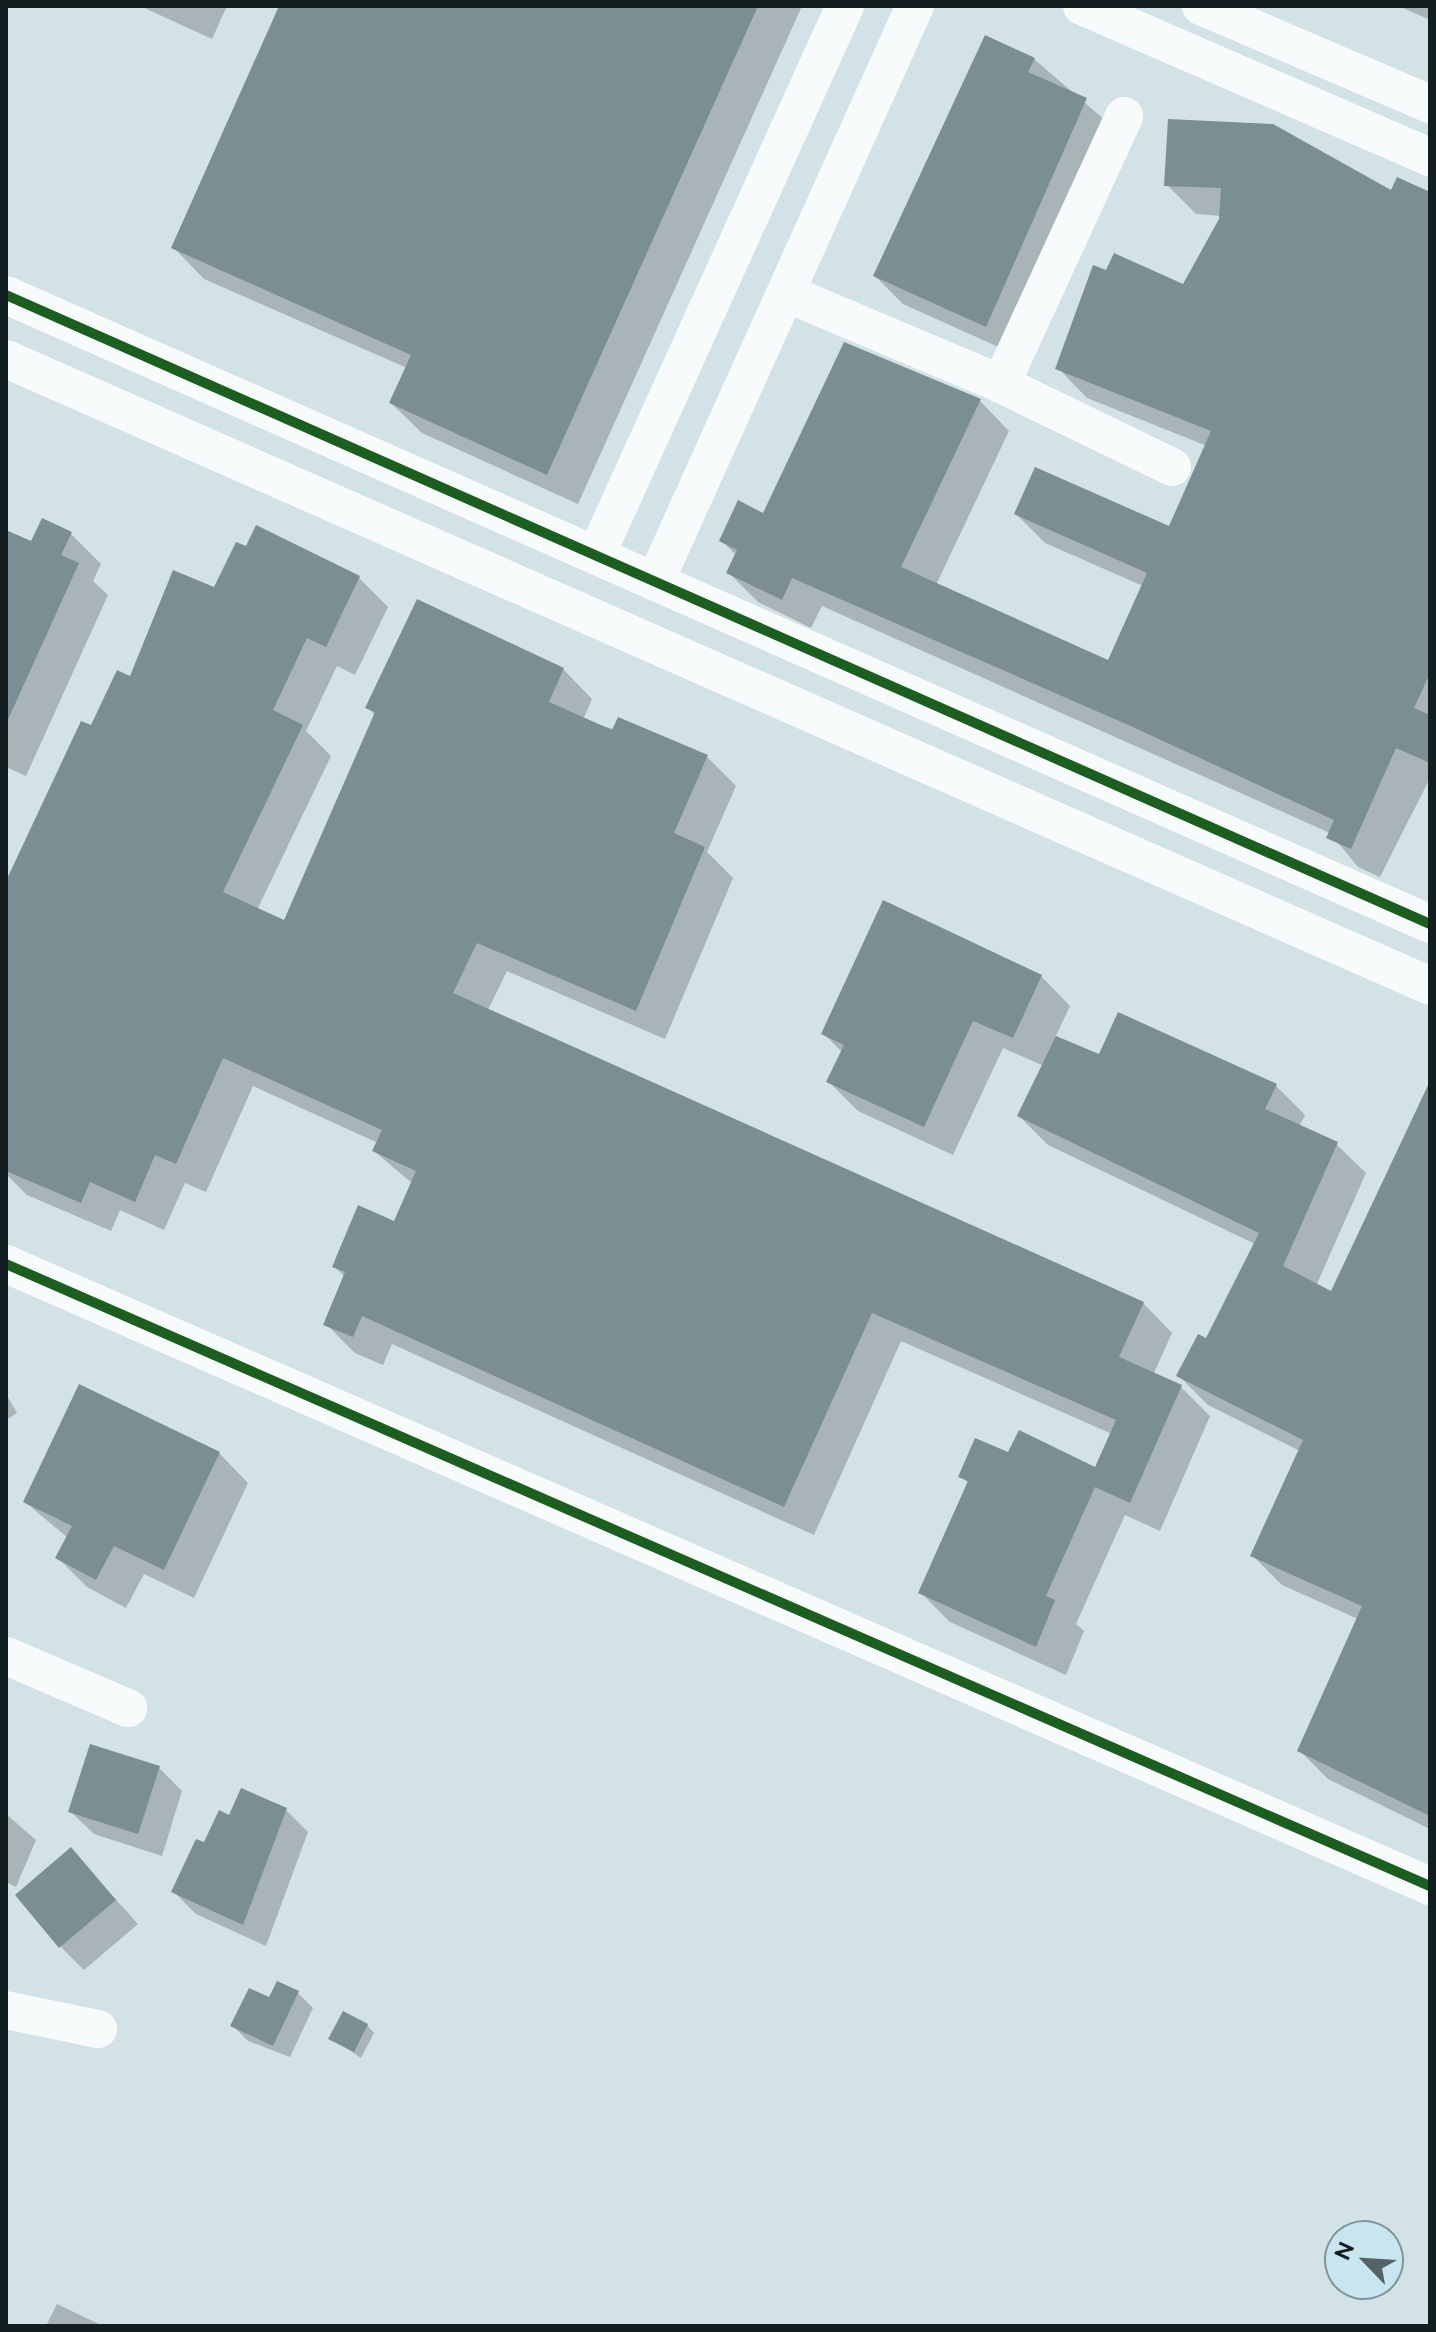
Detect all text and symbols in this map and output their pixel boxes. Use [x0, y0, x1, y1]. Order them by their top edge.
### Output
north arrow [1324, 2220, 1404, 2300]
text: N [1329, 2238, 1359, 2264]

